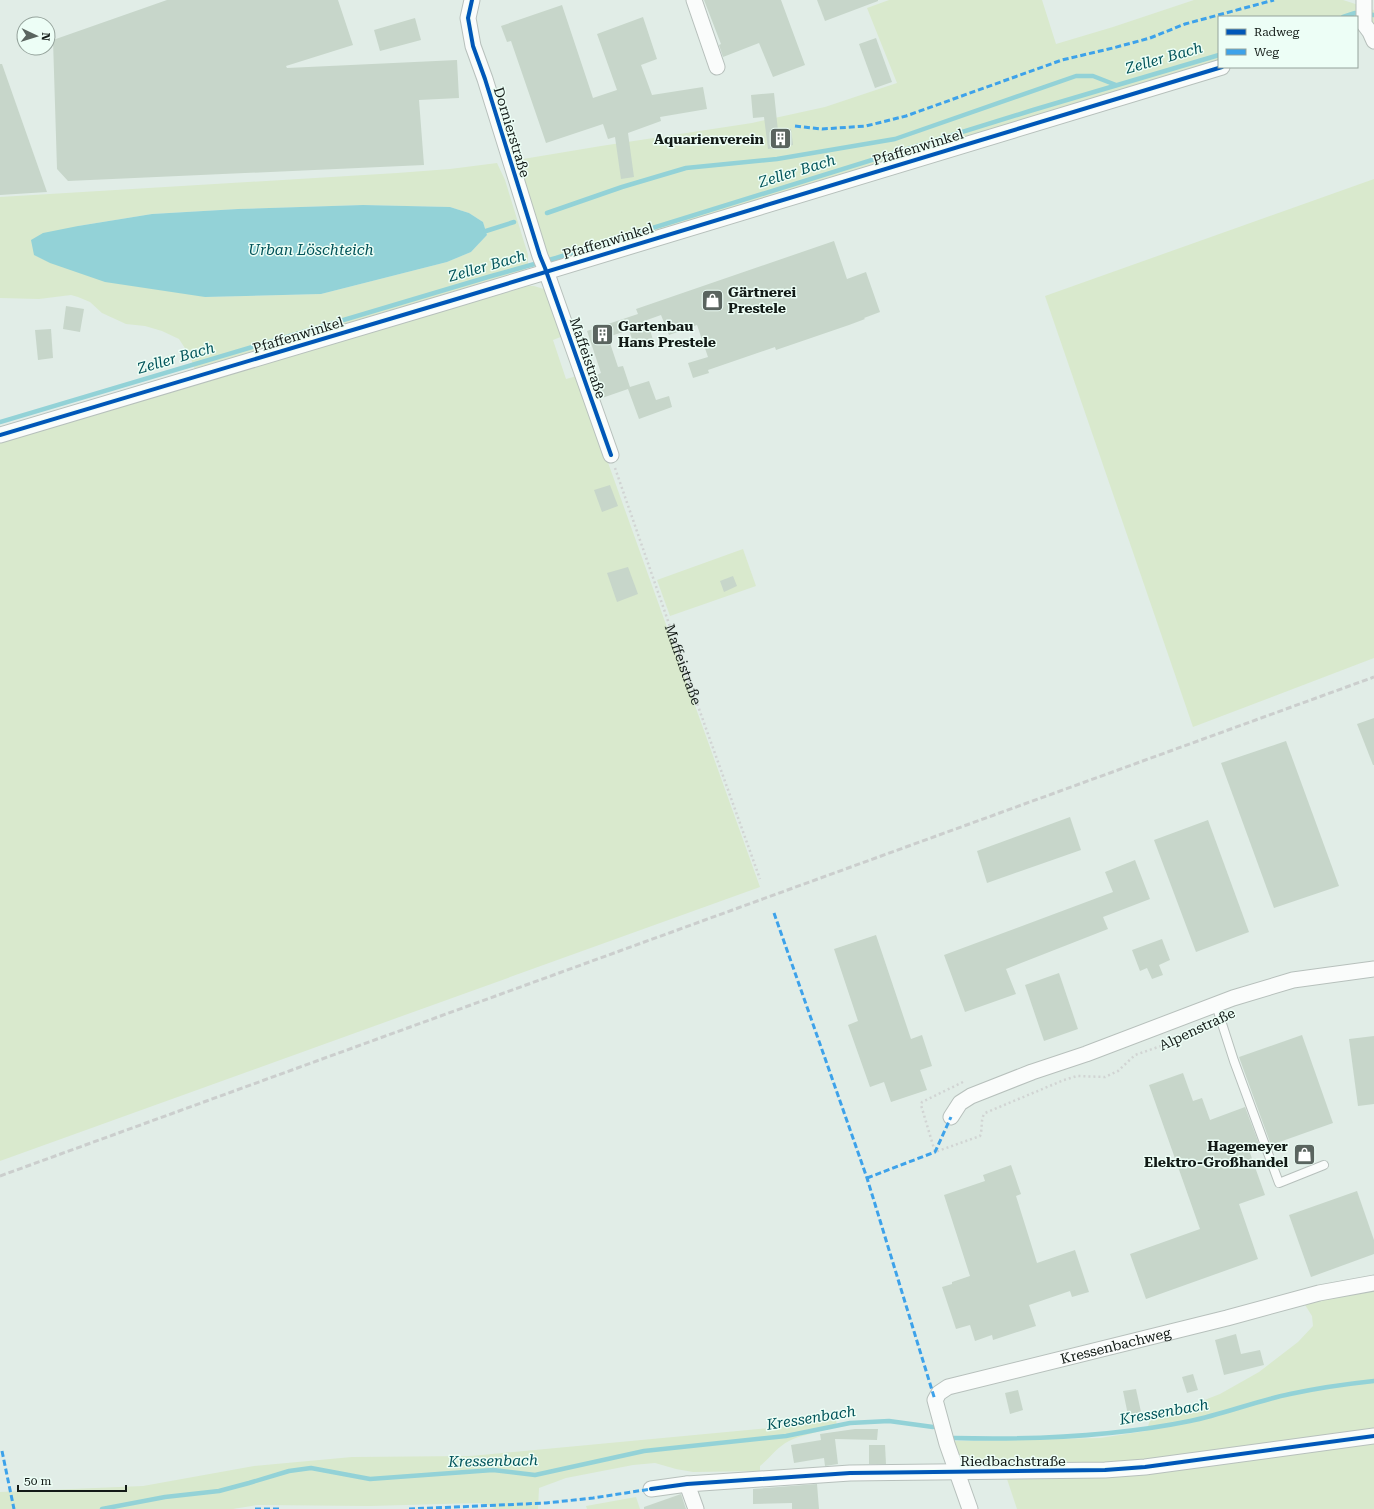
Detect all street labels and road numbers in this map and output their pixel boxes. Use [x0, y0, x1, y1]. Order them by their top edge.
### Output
street label: Dornierstraße [491, 85, 533, 179]
street label: Pfaffenwinkel [871, 125, 966, 168]
street label: Pfaffenwinkel [561, 219, 656, 262]
street label: Pfaffenwinkel [251, 313, 346, 356]
street label: Maffeistraße [567, 315, 609, 401]
street label: Maffeistraße [662, 622, 705, 707]
street label: Alpenstraße [1157, 1004, 1238, 1054]
street label: Kressenbachweg [1059, 1324, 1172, 1367]
street label: Riedbachstraße [960, 1453, 1066, 1469]

